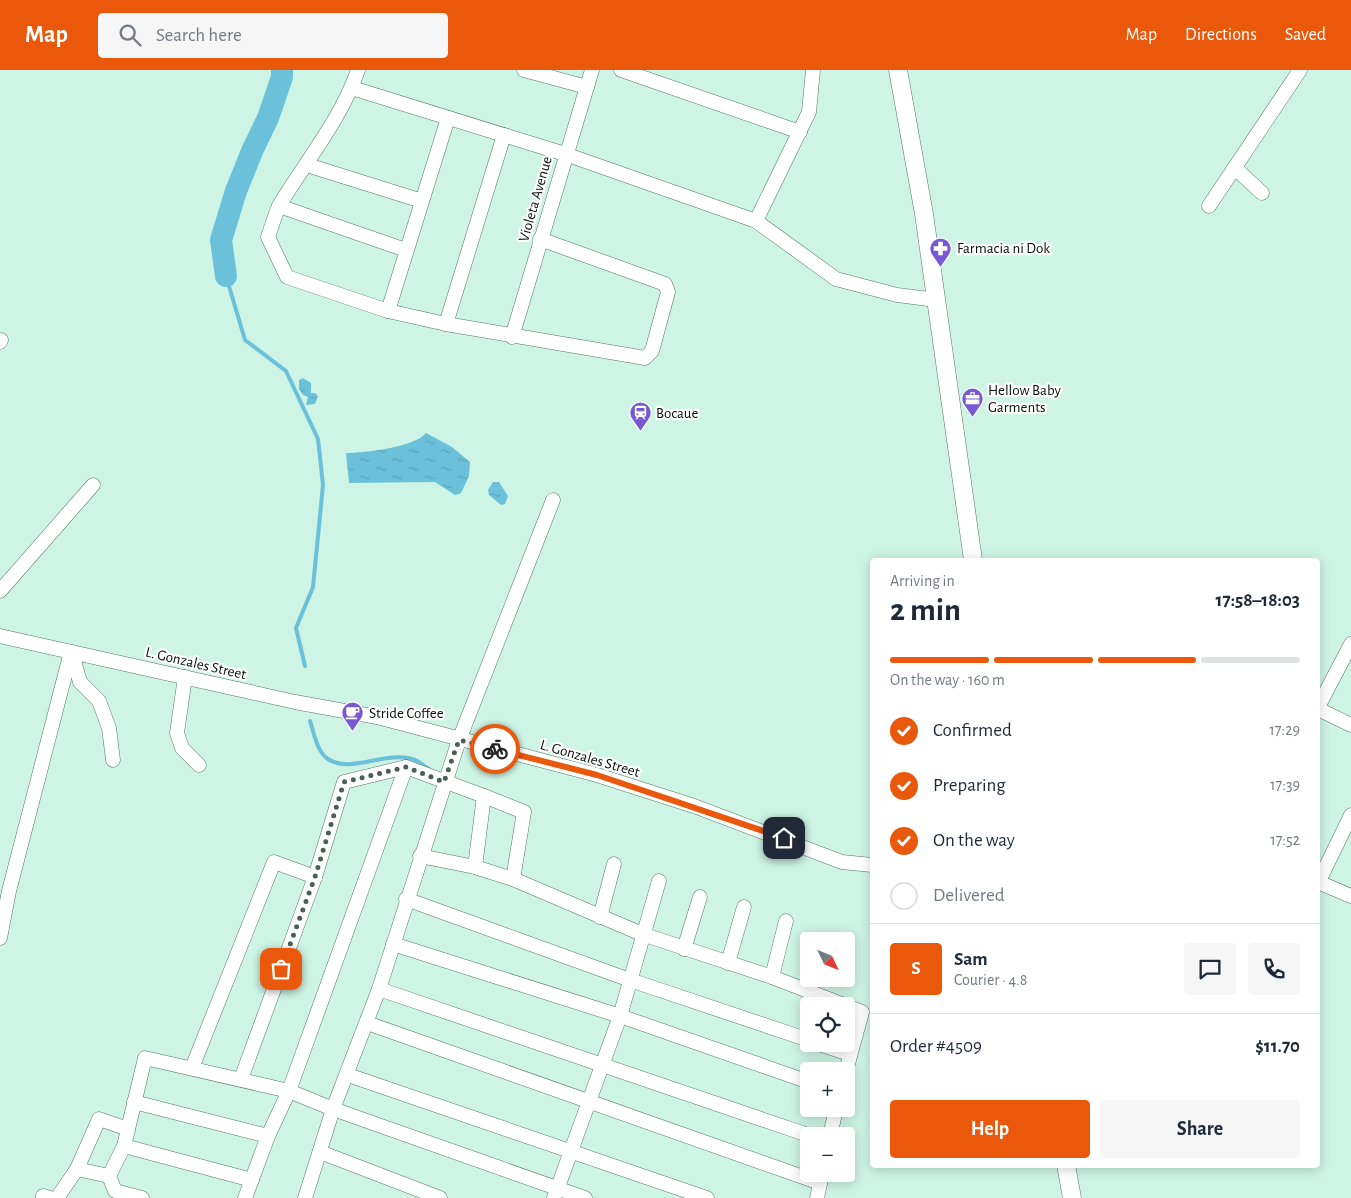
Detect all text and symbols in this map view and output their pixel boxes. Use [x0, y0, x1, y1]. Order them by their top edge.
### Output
search box [98, 13, 448, 58]
icon: search [116, 21, 144, 49]
text: Map [25, 23, 68, 47]
text: Search here [156, 26, 242, 45]
text: Map [1126, 26, 1157, 44]
text: Directions [1185, 26, 1257, 44]
text: Saved [1285, 26, 1326, 44]
street label: Violeta Avenue [516, 155, 555, 244]
pharmacy icon: Farmacia ni Dok [929, 236, 953, 267]
place label: Farmacia ni Dok [957, 241, 1050, 256]
place label: Hellow Baby Garments [988, 383, 1062, 415]
office icon: Hellow Baby Garments [960, 387, 984, 418]
station icon: Bocaue [628, 401, 652, 432]
place label: Bocaue [656, 406, 698, 421]
text: Arriving in [890, 573, 955, 589]
text: 17:58–18:03 [1216, 591, 1300, 610]
text: 2 min [890, 594, 961, 626]
street label: L. Gonzales Street [144, 645, 248, 682]
text: On the way · 160 m [890, 672, 1005, 688]
cafe icon: Stride Coffee [341, 701, 365, 732]
place label: Stride Coffee [369, 706, 444, 721]
icon: check [890, 717, 918, 745]
text: Confirmed [933, 721, 1012, 740]
text: 17:29 [1269, 722, 1300, 738]
courier [470, 724, 520, 774]
icon: bike [481, 735, 509, 763]
street label: L. Gonzales Street [538, 737, 642, 780]
icon: check [890, 772, 918, 800]
text: Preparing [933, 776, 1006, 795]
text: 17:39 [1270, 777, 1300, 793]
pin [763, 817, 805, 859]
icon: home [770, 824, 798, 852]
icon: check [890, 827, 918, 855]
text: On the way [933, 831, 1015, 850]
text: 17:52 [1270, 832, 1300, 848]
text: Delivered [933, 886, 1005, 905]
north arrow [800, 932, 855, 988]
map controls [800, 932, 855, 1182]
button: chat [1184, 943, 1236, 995]
button: phone [1248, 943, 1300, 995]
pin [260, 948, 302, 990]
text: Sam [954, 950, 988, 969]
icon: bag [267, 955, 295, 983]
text: S [911, 959, 921, 978]
text: Courier · 4.8 [954, 972, 1027, 988]
button: locate [800, 997, 855, 1052]
text: Order #4509 [890, 1037, 982, 1056]
text: $11.70 [1255, 1037, 1300, 1056]
button: + [800, 1062, 855, 1117]
button: Help [890, 1100, 1090, 1158]
button: Share [1100, 1100, 1300, 1158]
button: − [800, 1127, 855, 1182]

